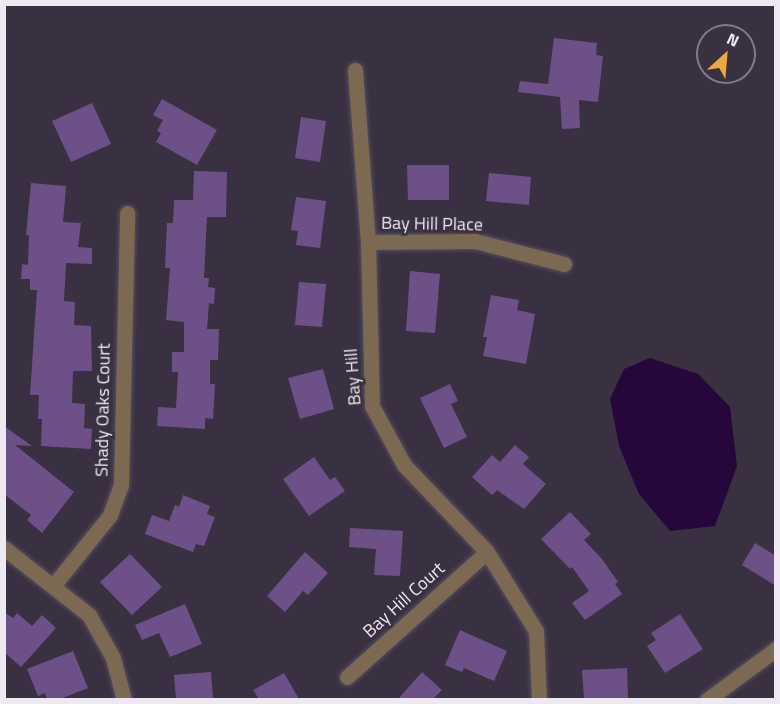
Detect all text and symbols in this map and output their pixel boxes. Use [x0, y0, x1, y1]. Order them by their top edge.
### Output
north arrow [696, 24, 756, 84]
text: N [723, 26, 743, 53]
street label: Bay Hill Place [381, 212, 483, 236]
street label: Shady Oaks Court [91, 343, 115, 477]
street label: Bay Hill [340, 348, 366, 406]
street label: Bay Hill Court [359, 558, 449, 642]

